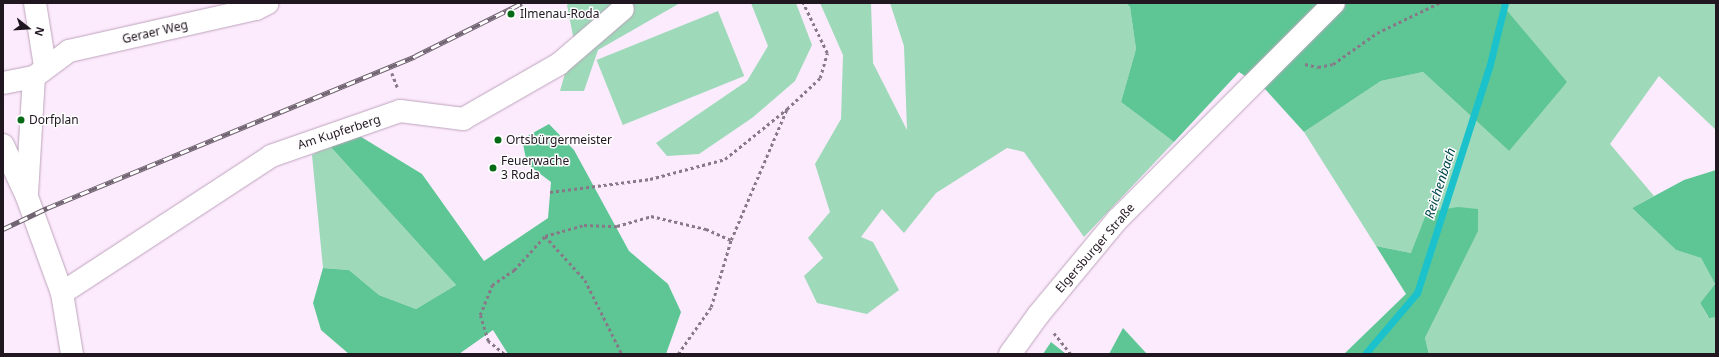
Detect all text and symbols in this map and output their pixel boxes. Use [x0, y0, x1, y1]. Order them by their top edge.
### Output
place label: Ilmenau-Roda [520, 7, 599, 21]
north arrow [8, 8, 48, 48]
marker: Ilmenau-Roda [505, 8, 517, 20]
street label: Geraer Weg [121, 17, 189, 47]
text: N [31, 25, 48, 38]
street label: Am Kupferberg [296, 112, 382, 152]
place label: Dorfplan [29, 113, 79, 127]
marker: Dorfplan [16, 115, 26, 125]
place label: Ortsbürgermeister [506, 133, 612, 147]
marker: Ortsbürgermeister [493, 135, 503, 145]
water label: Reichenbach [1421, 146, 1459, 220]
place label: Feuerwache 3 Roda [501, 154, 569, 182]
marker: Feuerwache 3 Roda [488, 163, 498, 173]
street label: Elgersburger Straße [1052, 201, 1138, 295]

